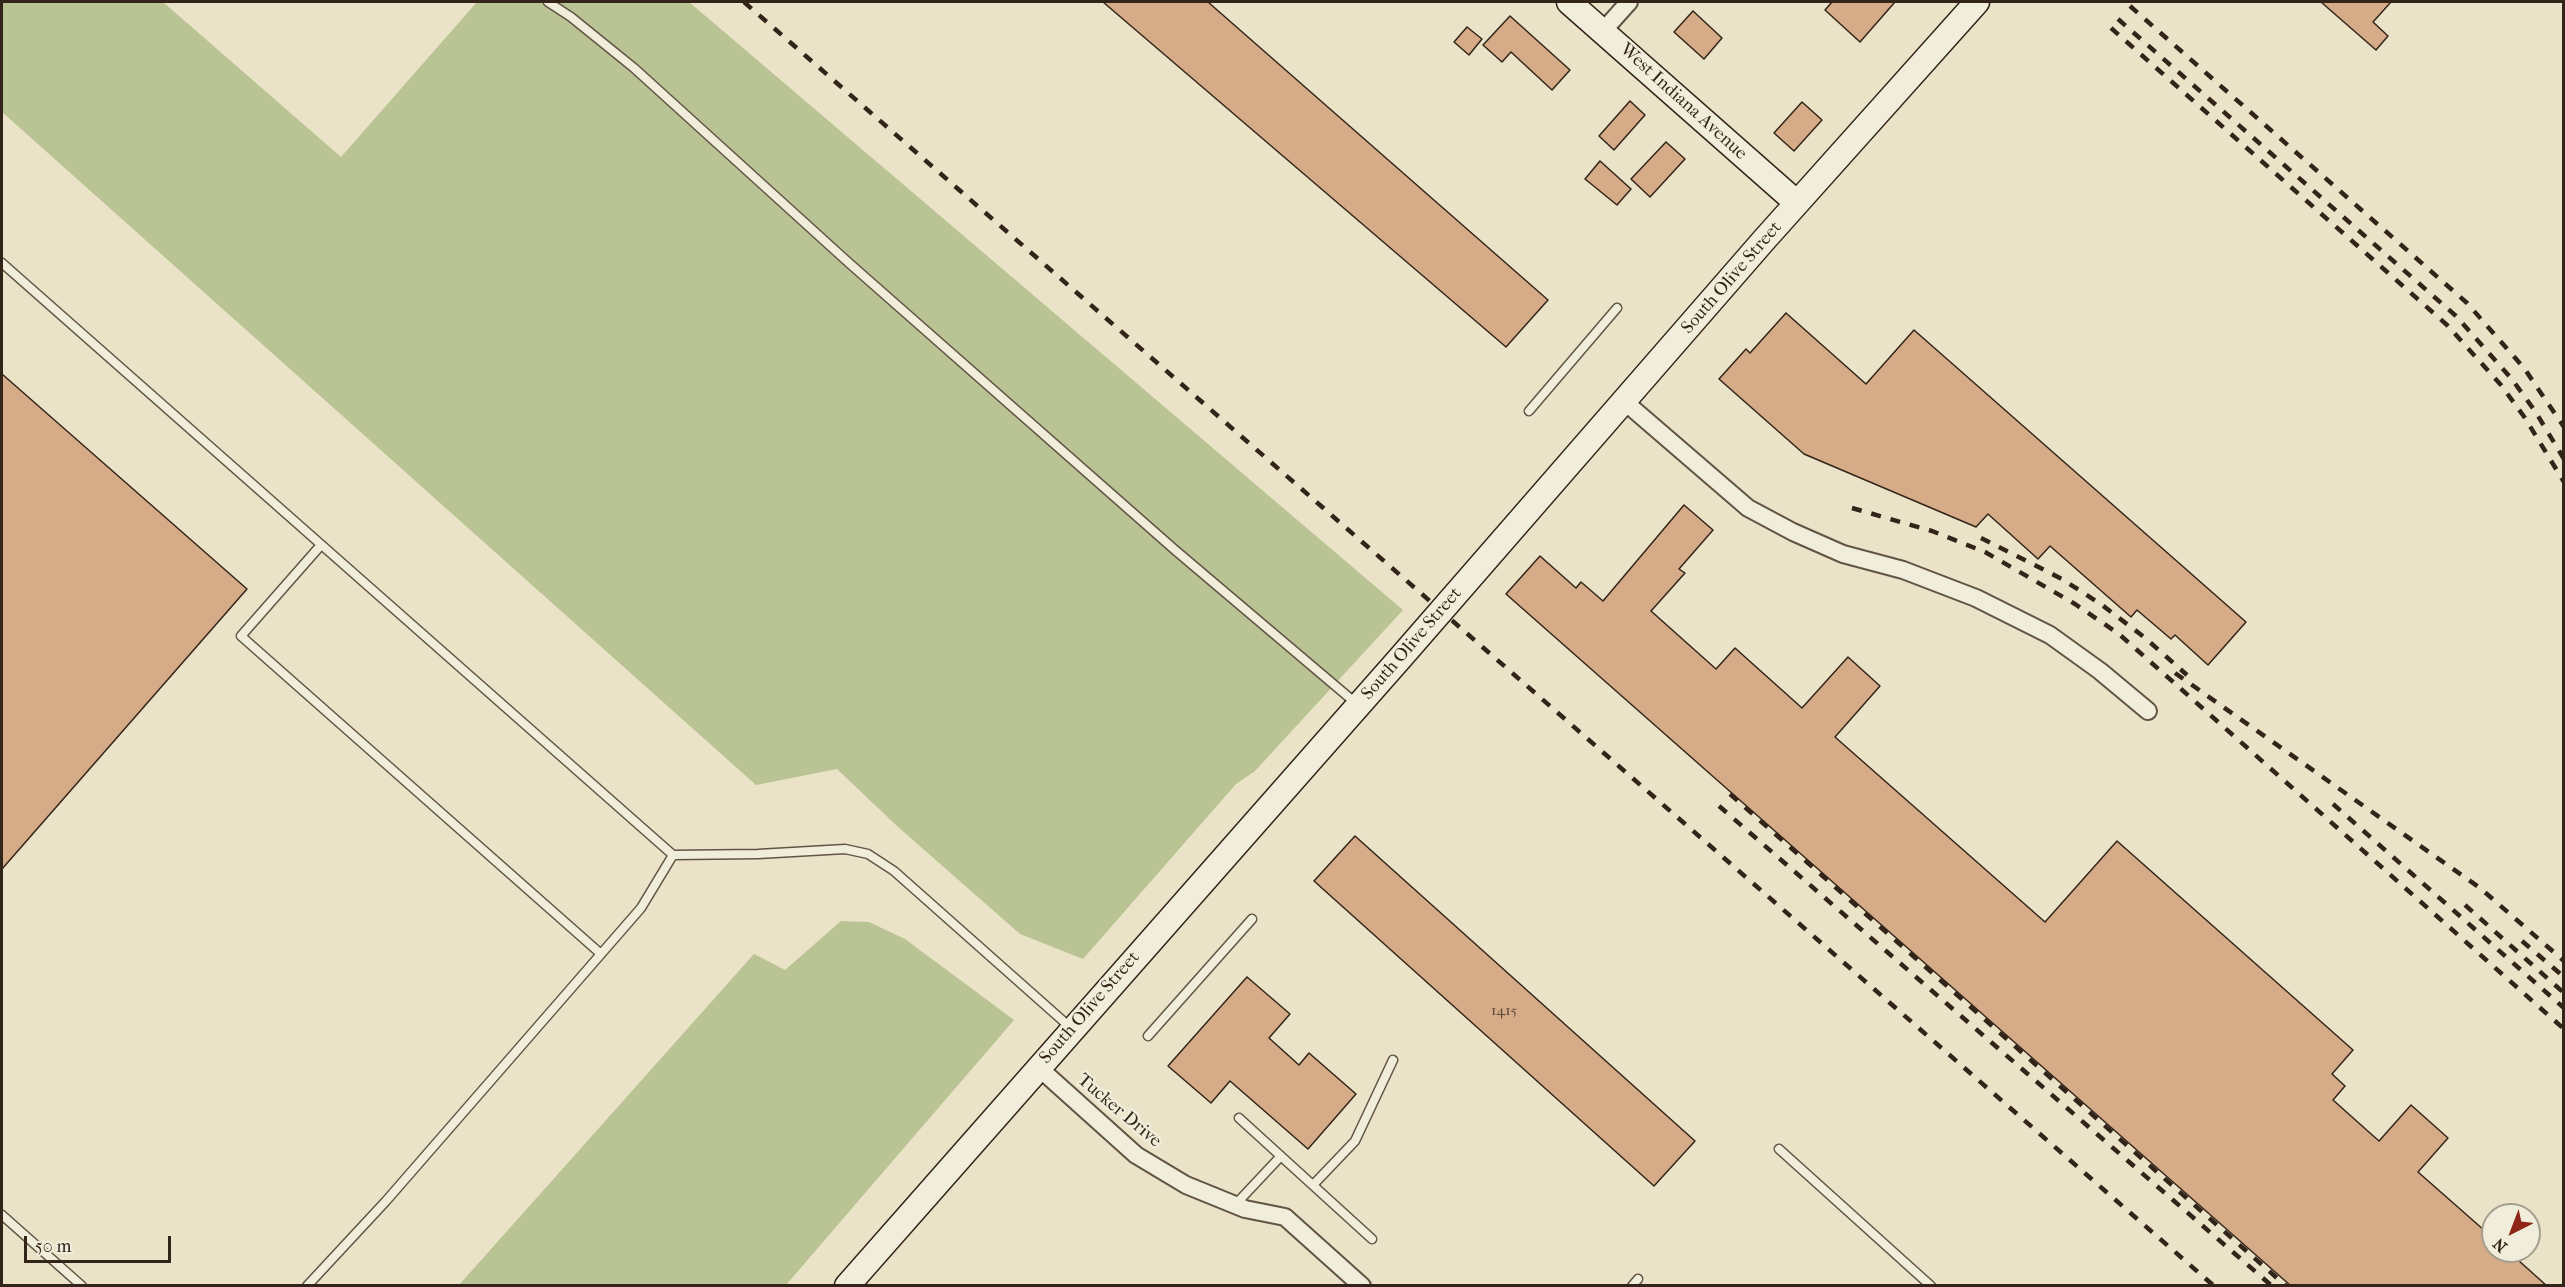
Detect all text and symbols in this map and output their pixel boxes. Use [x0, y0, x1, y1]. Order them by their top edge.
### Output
street label: West Indiana Avenue [1615, 39, 1751, 165]
street label: South Olive Street [1677, 217, 1787, 339]
street label: South Olive Street [1357, 583, 1467, 705]
street label: South Olive Street [1035, 947, 1145, 1069]
house number: 1415 [1491, 1002, 1517, 1020]
street label: Tucker Drive [1073, 1070, 1165, 1152]
north arrow [2481, 1203, 2541, 1263]
scale bar [27, 1224, 174, 1262]
text: N [2489, 1234, 2511, 1256]
text: 50 m [35, 1236, 71, 1257]

